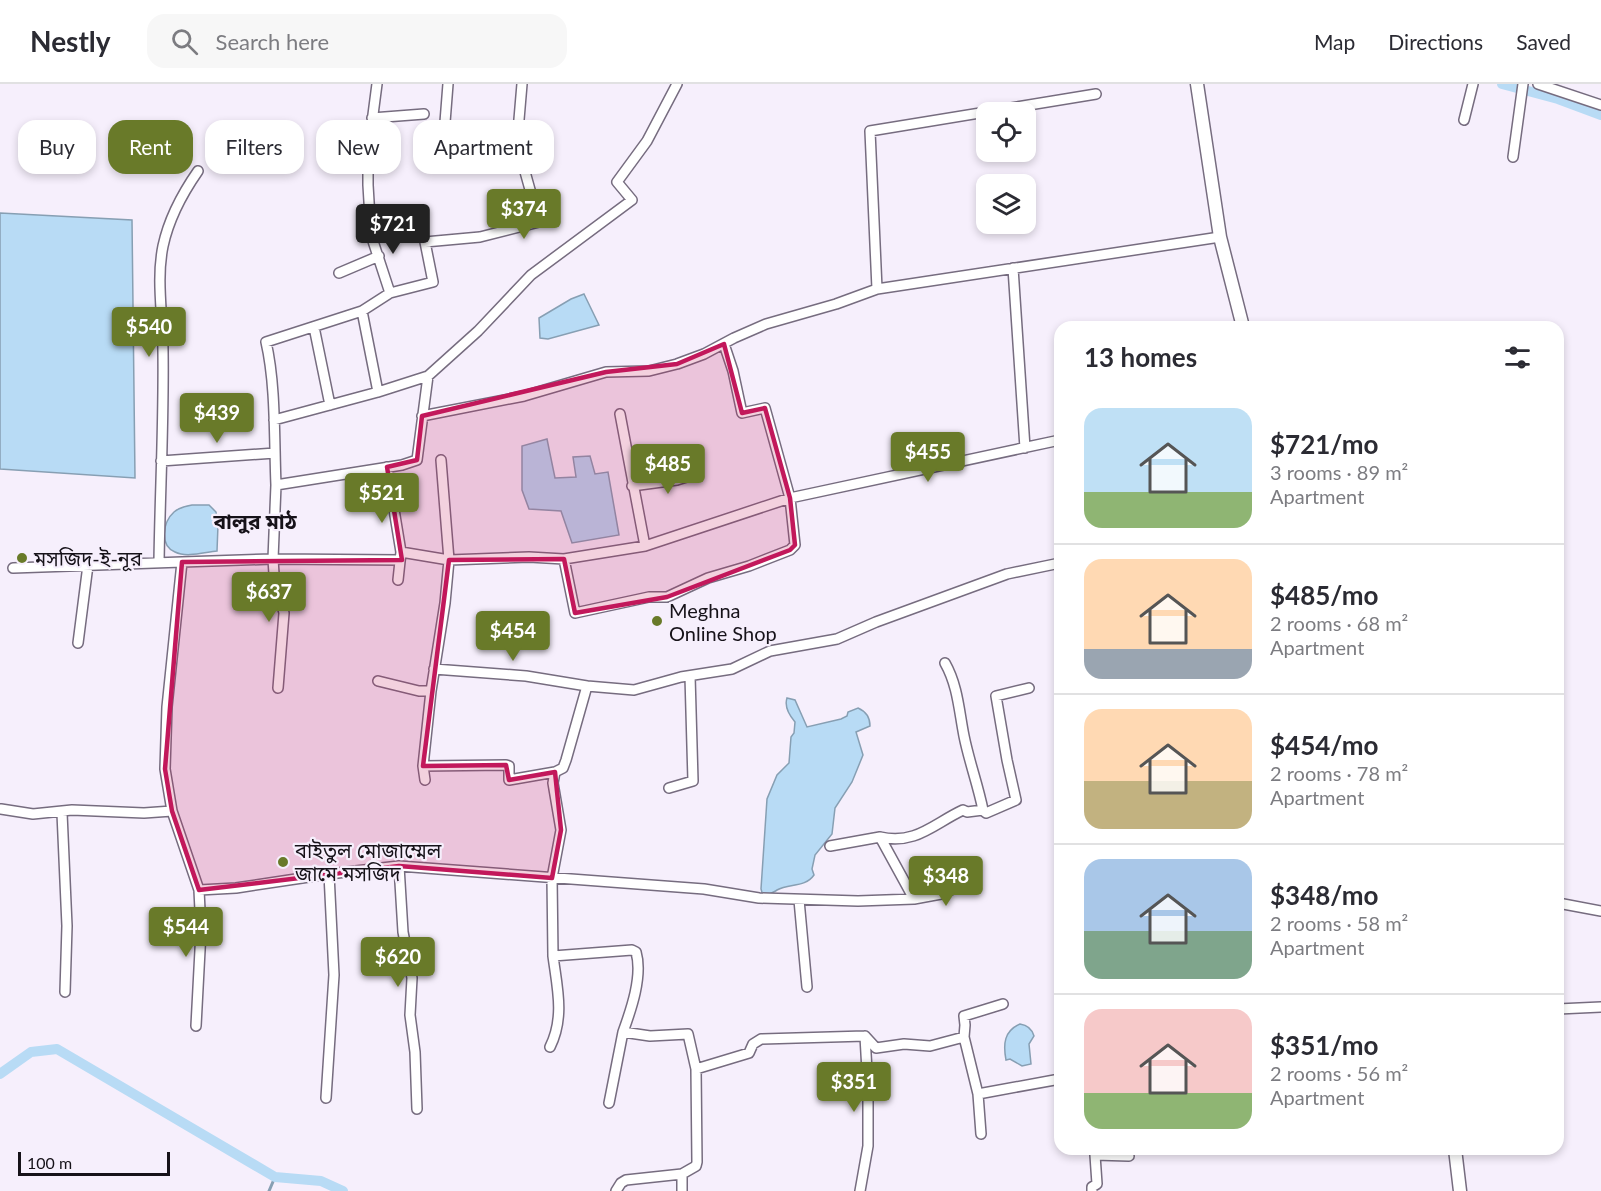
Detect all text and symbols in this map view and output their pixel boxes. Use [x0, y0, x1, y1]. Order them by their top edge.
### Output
search box [147, 14, 567, 68]
text: Nestly [30, 24, 111, 58]
icon: search [168, 25, 201, 58]
text: Search here [216, 28, 329, 55]
text: Map [1314, 29, 1355, 54]
text: Directions [1388, 29, 1483, 54]
text: Saved [1516, 29, 1571, 54]
map controls [976, 102, 1036, 234]
button: locate [976, 102, 1036, 162]
chip: Buy [18, 120, 96, 174]
chip: Rent [108, 120, 193, 174]
chip: Filters [205, 120, 304, 174]
chip: New [316, 120, 401, 174]
chip: Apartment [413, 120, 554, 174]
button: layers [976, 174, 1036, 234]
pin: $374 [488, 189, 560, 240]
text: $374 [501, 196, 547, 220]
pin: $721 [357, 204, 429, 255]
text: $721 [370, 211, 416, 235]
pin: $540 [113, 307, 185, 358]
text: $540 [126, 314, 172, 338]
text: 13 homes [1084, 341, 1197, 373]
icon: filters [1501, 341, 1534, 374]
pin: $439 [181, 393, 253, 444]
text: $439 [194, 400, 240, 424]
text: $721/mo [1270, 428, 1378, 460]
pin: $455 [892, 432, 964, 483]
icon: home [1132, 432, 1204, 504]
text: $455 [905, 439, 951, 463]
pin: $485 [632, 444, 704, 495]
text: $485 [645, 451, 691, 475]
text: 3 rooms · 89 m² [1270, 460, 1408, 484]
pin: $521 [346, 473, 418, 524]
text: $521 [359, 480, 405, 504]
text: Apartment [1270, 484, 1364, 508]
district label: বালুর মাঠ [212, 508, 298, 534]
place label: মসজিদ-ই-নূর [33, 546, 143, 572]
marker: মসজিদ-ই-নূর [15, 551, 29, 565]
pin: $637 [233, 572, 305, 623]
text: $637 [246, 579, 292, 603]
text: $485/mo [1270, 579, 1378, 611]
icon: home [1132, 583, 1204, 655]
place label: Meghna Online Shop [669, 598, 777, 645]
pin: $454 [477, 611, 549, 662]
text: 2 rooms · 68 m² [1270, 611, 1408, 635]
marker: Meghna Online Shop [650, 614, 664, 628]
text: $454 [490, 618, 536, 642]
text: Apartment [1270, 635, 1364, 659]
text: $454/mo [1270, 729, 1378, 761]
icon: home [1132, 733, 1204, 805]
text: 2 rooms · 78 m² [1270, 761, 1408, 785]
text: Apartment [1270, 785, 1364, 809]
place label: বাইতুল মোজাম্মেল জামে মসজিদ [294, 838, 442, 885]
marker: বাইতুল মোজাম্মেল জামে মসজিদ [276, 855, 290, 869]
pin: $348 [910, 856, 982, 907]
text: $348 [923, 863, 969, 887]
text: $348/mo [1270, 879, 1378, 911]
icon: home [1132, 883, 1204, 955]
pin: $544 [150, 907, 222, 958]
text: 2 rooms · 58 m² [1270, 911, 1408, 935]
text: $544 [163, 914, 209, 938]
text: Apartment [1270, 935, 1364, 959]
pin: $620 [362, 937, 434, 988]
text: $620 [375, 944, 421, 968]
text: $351/mo [1270, 1029, 1378, 1061]
icon: home [1132, 1033, 1204, 1105]
text: 2 rooms · 56 m² [1270, 1061, 1408, 1085]
pin: $351 [818, 1062, 890, 1113]
text: $351 [831, 1069, 877, 1093]
text: Apartment [1270, 1085, 1364, 1109]
scale bar [18, 1149, 170, 1176]
text: 100 m [27, 1153, 72, 1172]

